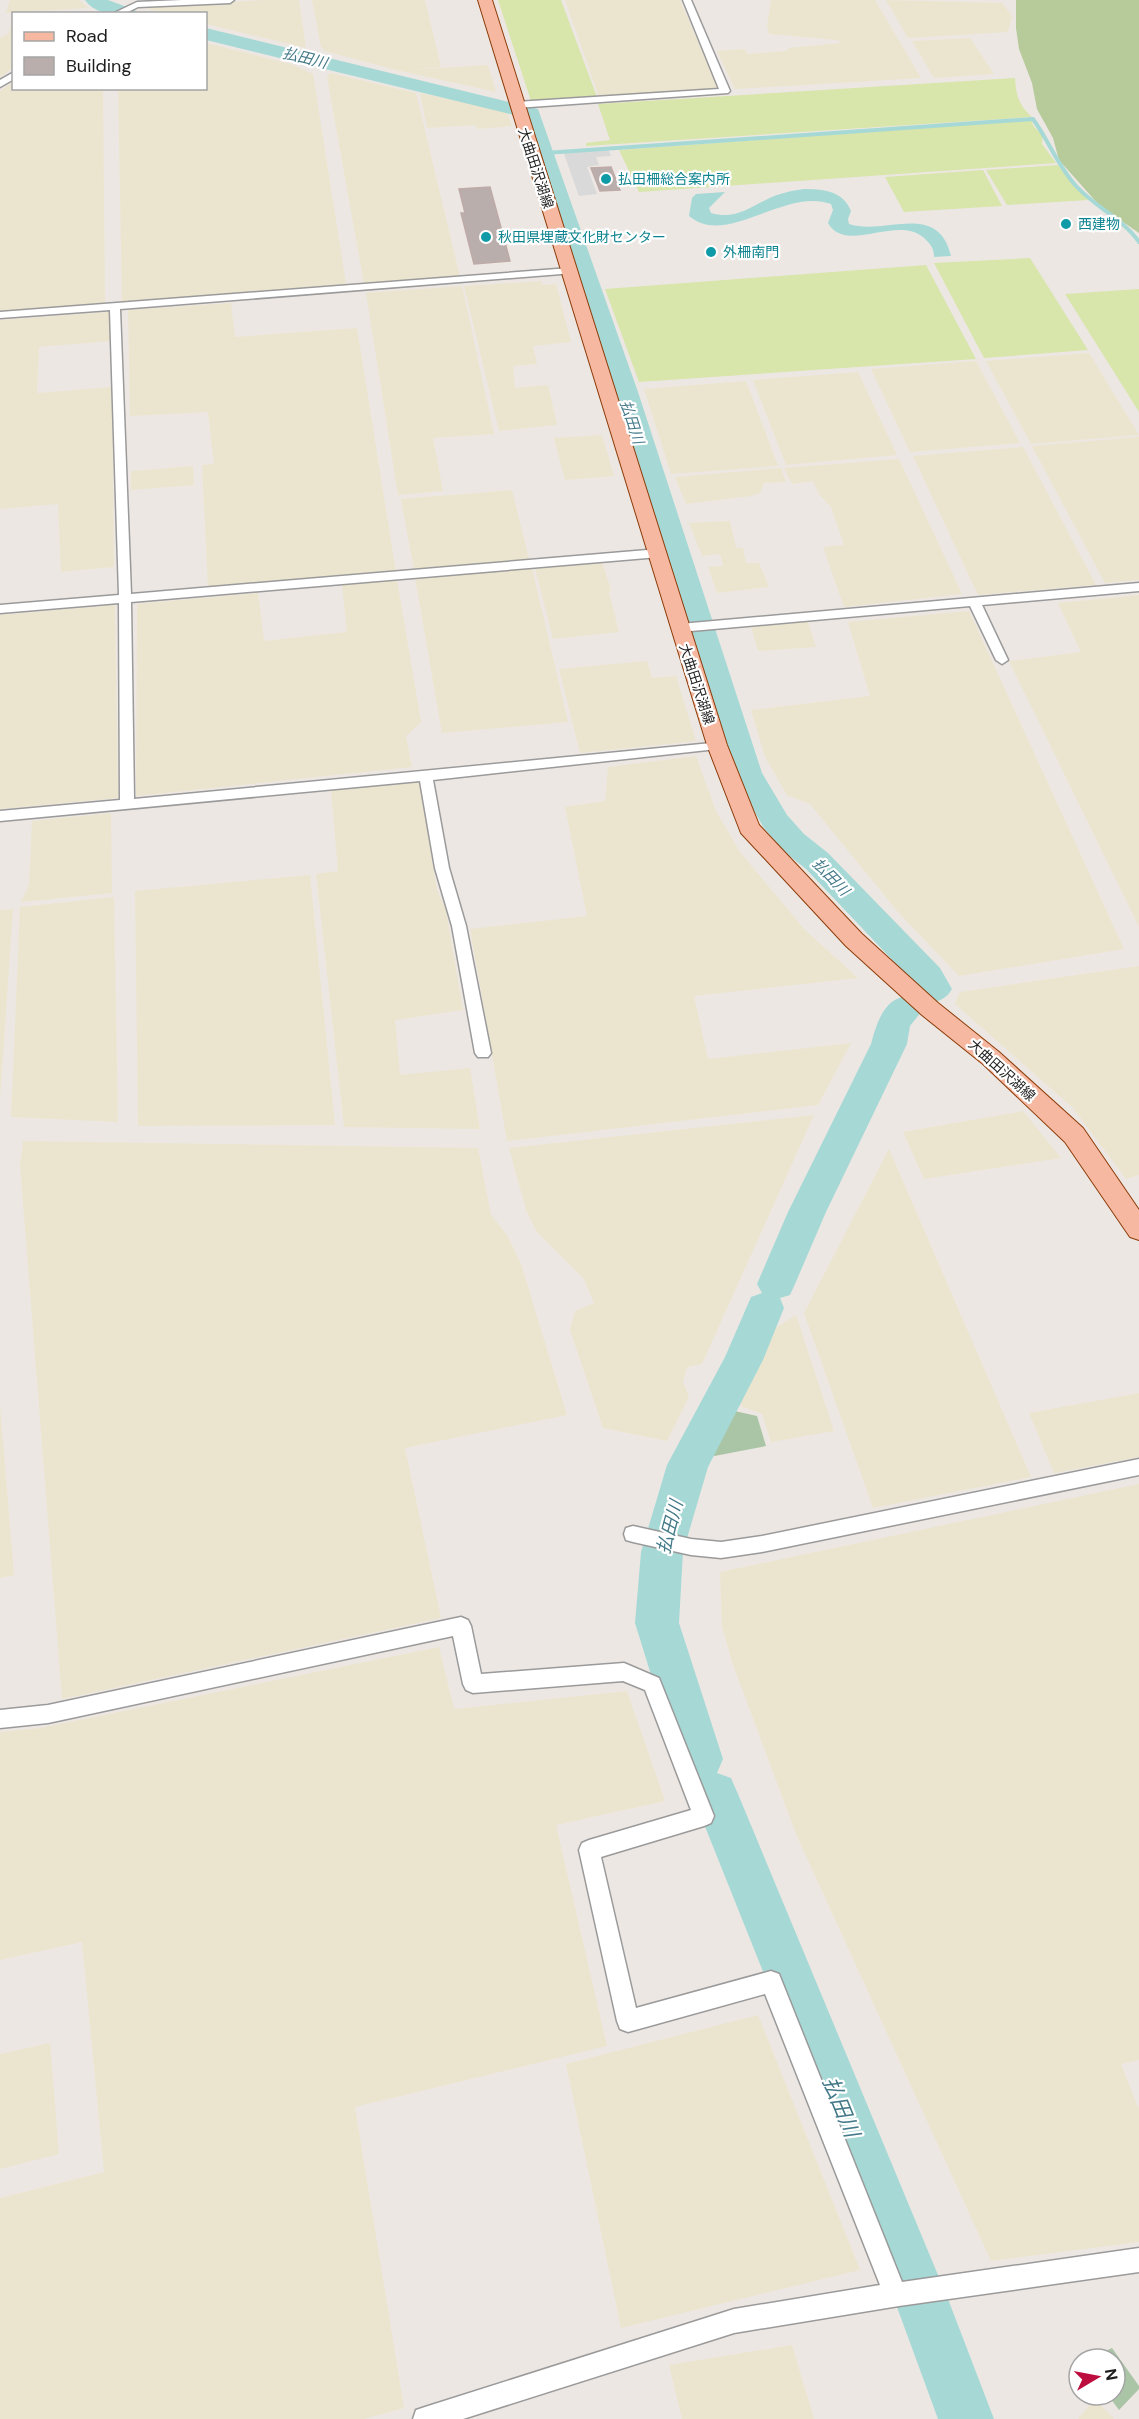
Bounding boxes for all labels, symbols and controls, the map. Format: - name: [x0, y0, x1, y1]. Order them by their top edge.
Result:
- legend: [12, 12, 207, 90]
- text: Road: [66, 24, 108, 48]
- water label: 払田川: [281, 43, 331, 74]
- text: Building: [66, 54, 131, 78]
- street label: 大曲田沢湖線: [514, 125, 558, 211]
- place label: 払田柵総合案内所: [618, 170, 730, 188]
- marker: 払田柵総合案内所: [599, 172, 613, 186]
- place label: 西建物: [1078, 215, 1120, 233]
- marker: 西建物: [1059, 217, 1073, 231]
- place label: 秋田県埋蔵文化財センター: [498, 228, 666, 246]
- marker: 秋田県埋蔵文化財センター: [479, 230, 493, 244]
- place label: 外柵南門: [723, 243, 779, 261]
- marker: 外柵南門: [704, 245, 718, 259]
- water label: 払田川: [616, 398, 649, 448]
- street label: 大曲田沢湖線: [675, 641, 719, 727]
- water label: 払田川: [808, 854, 855, 902]
- street label: 大曲田沢湖線: [965, 1035, 1039, 1105]
- water label: 払田川: [651, 1496, 689, 1556]
- water label: 払田川: [816, 2073, 867, 2143]
- north arrow: [1067, 2347, 1127, 2407]
- text: N: [1100, 2367, 1123, 2382]

